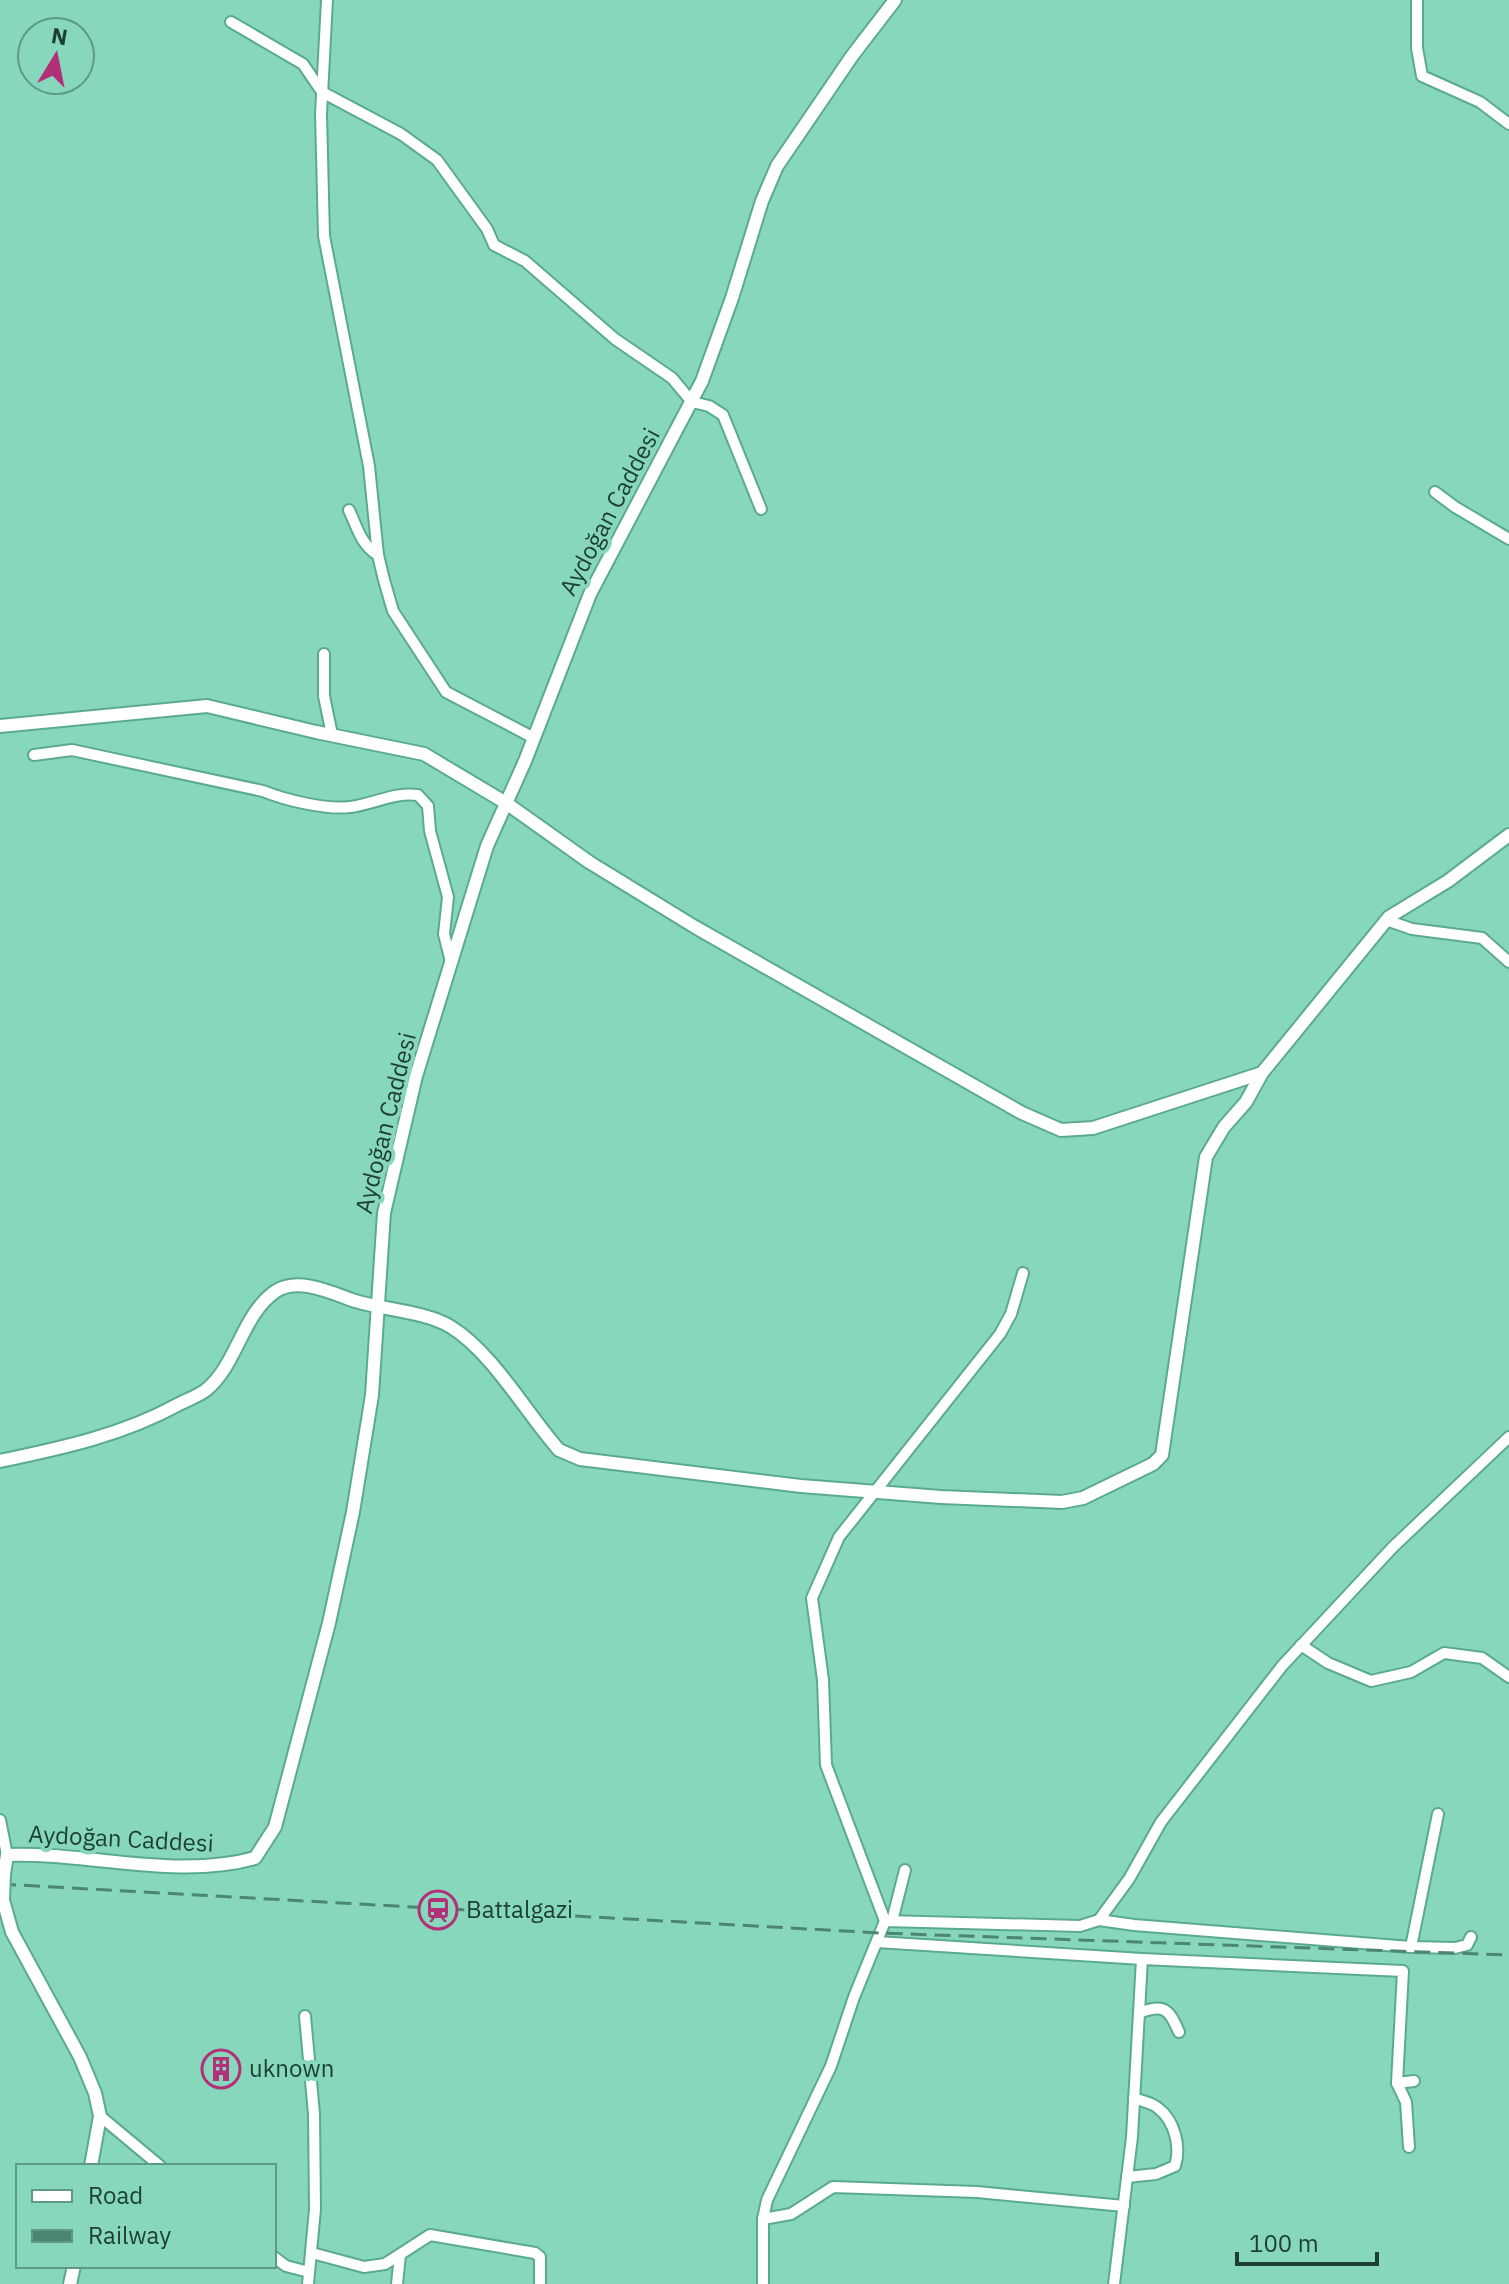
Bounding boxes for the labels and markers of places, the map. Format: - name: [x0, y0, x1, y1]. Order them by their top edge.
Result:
- station icon: Battalgazi: [417, 1889, 459, 1931]
- place label: Battalgazi: [466, 1893, 573, 1925]
- building icon: uknown: [200, 2048, 242, 2090]
- place label: uknown: [249, 2052, 334, 2084]

